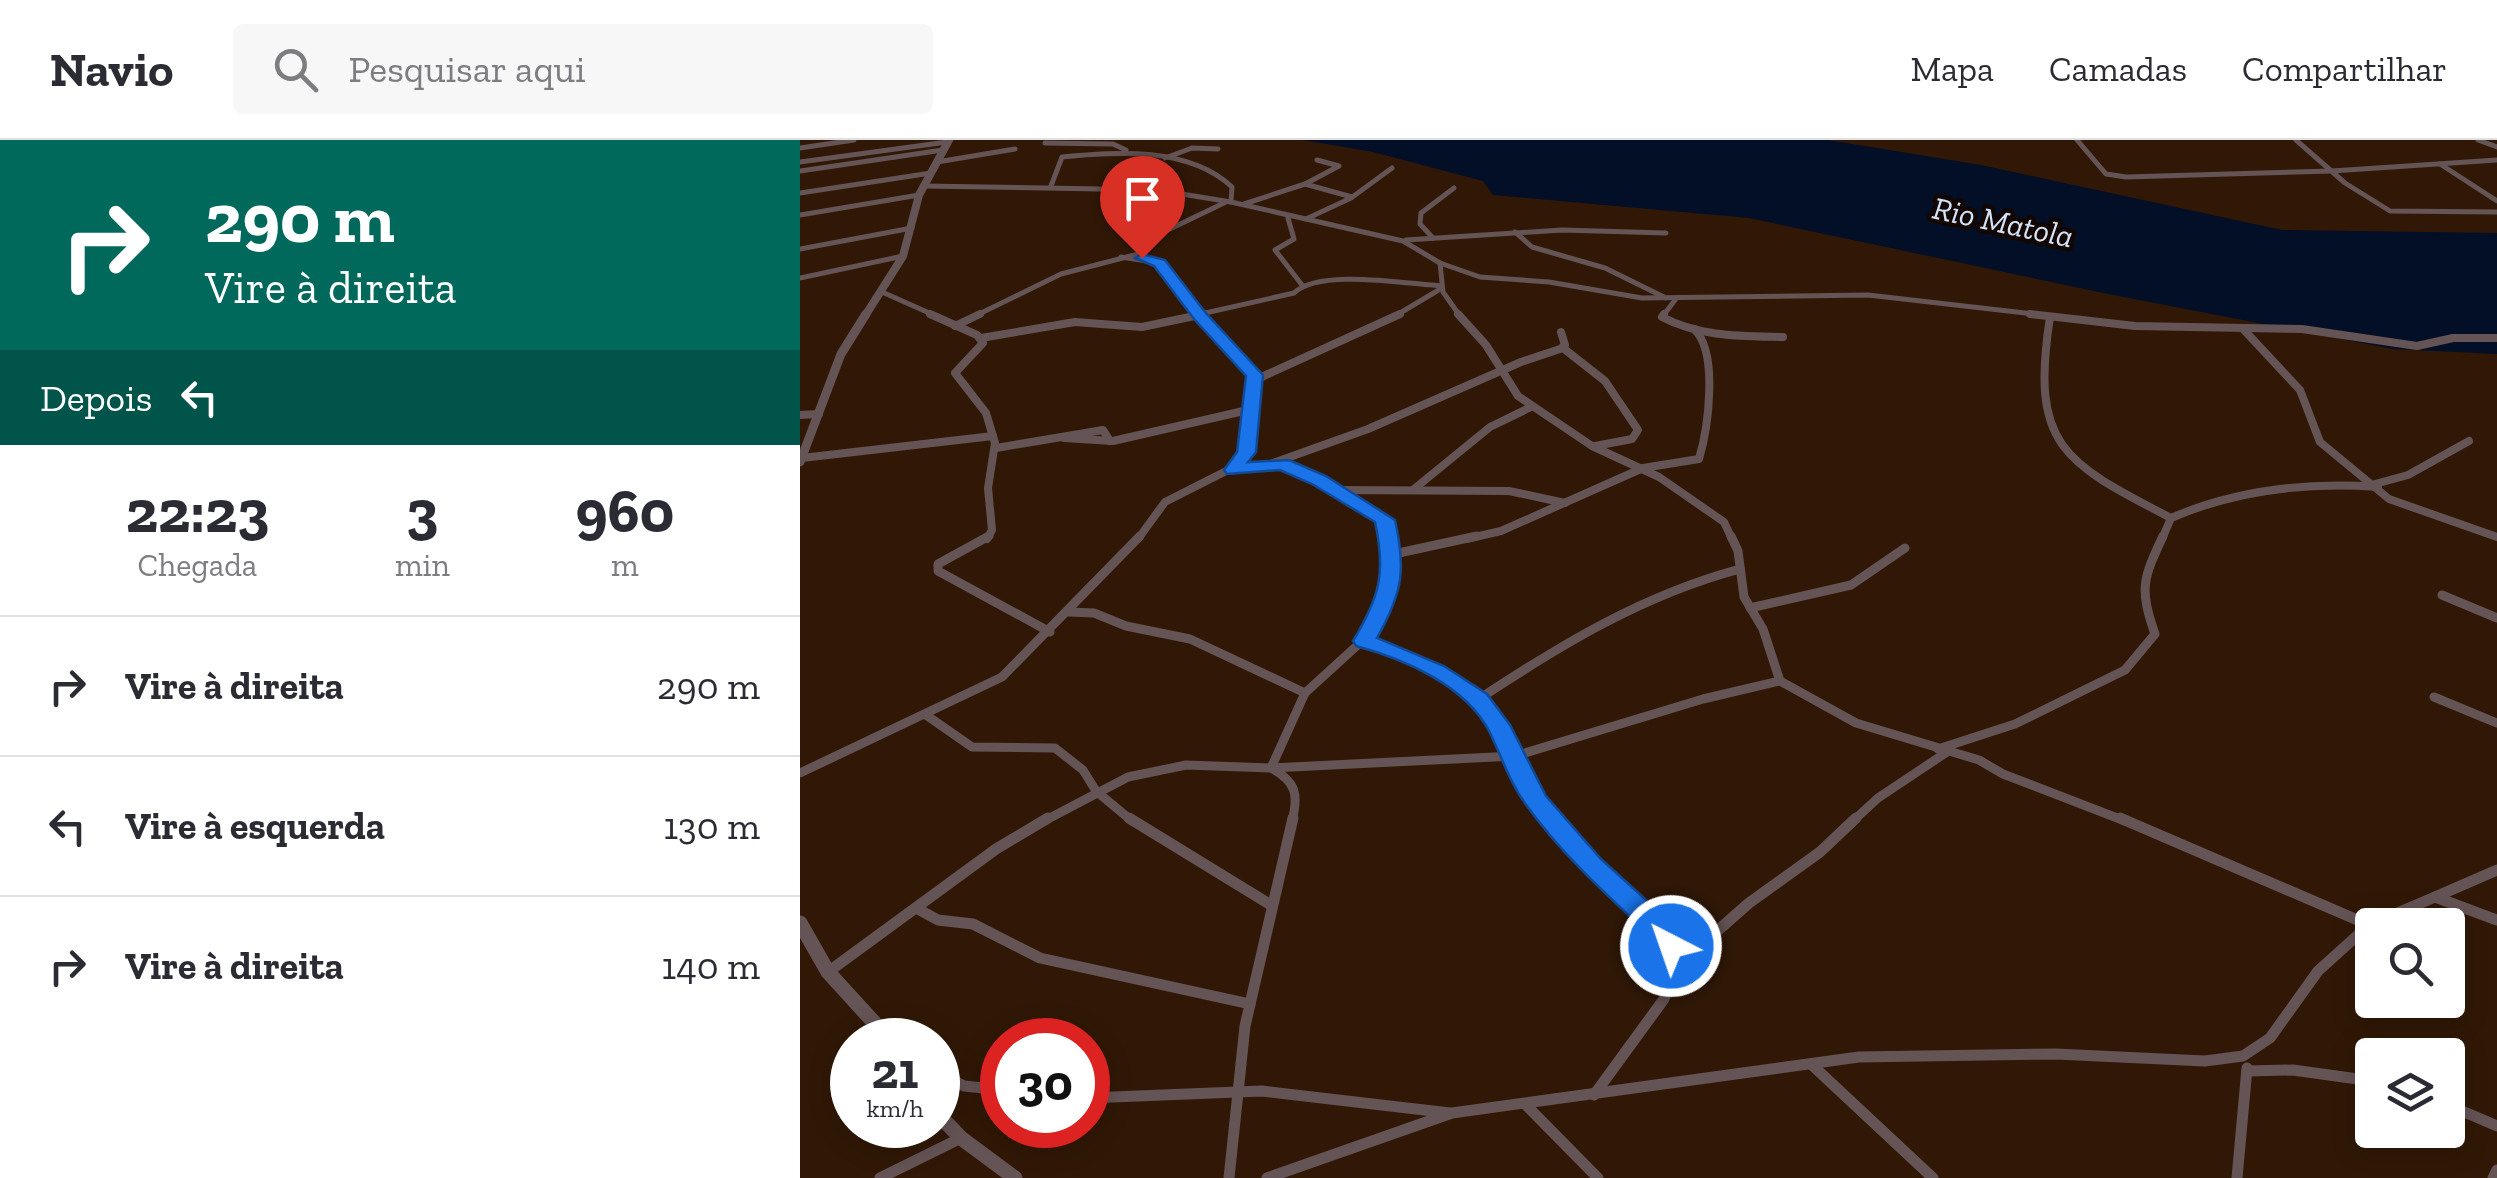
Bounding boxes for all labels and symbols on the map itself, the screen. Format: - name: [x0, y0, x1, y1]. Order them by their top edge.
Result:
- pin: [1100, 156, 1185, 259]
- water label: Rio Matola: [1929, 189, 2077, 255]
- position arrow: [1619, 894, 1723, 998]
- speed limit sign: 30: [980, 1018, 1110, 1148]

